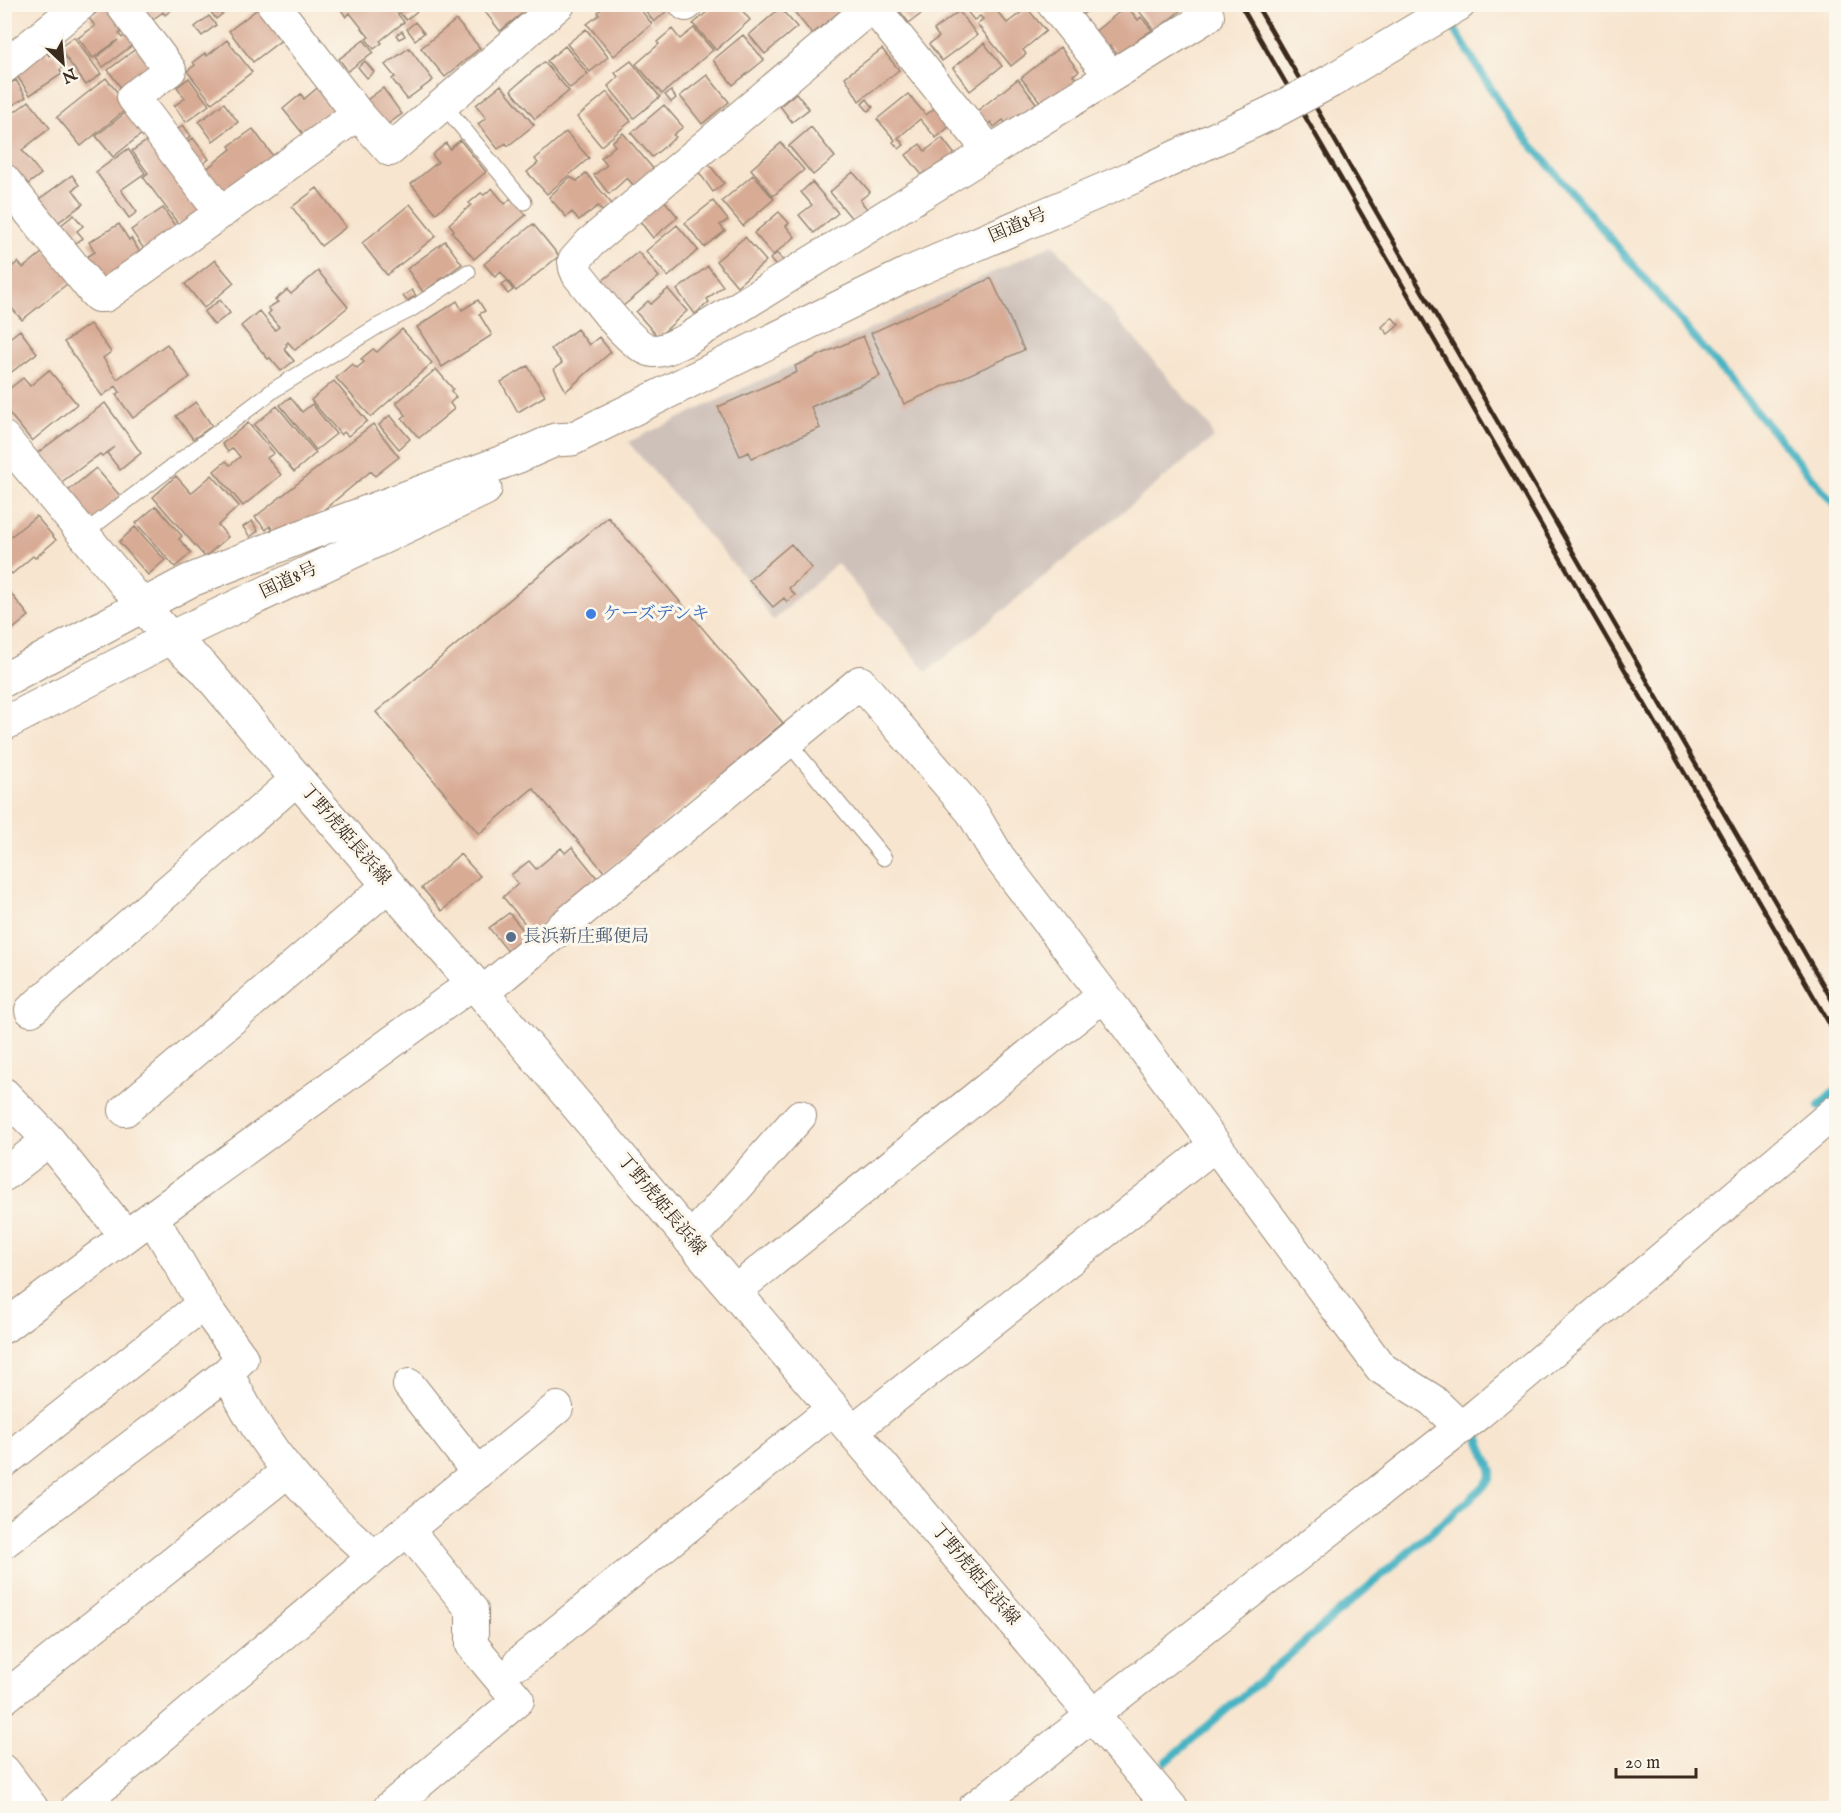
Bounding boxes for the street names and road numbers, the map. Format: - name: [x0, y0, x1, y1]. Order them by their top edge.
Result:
- street label: 国道8号: [985, 203, 1051, 249]
- street label: 国道8号: [256, 558, 322, 604]
- street label: 丁野虎姫長浜線: [295, 780, 395, 890]
- street label: 丁野虎姫長浜線: [612, 1149, 710, 1261]
- street label: 丁野虎姫長浜線: [926, 1519, 1024, 1631]

